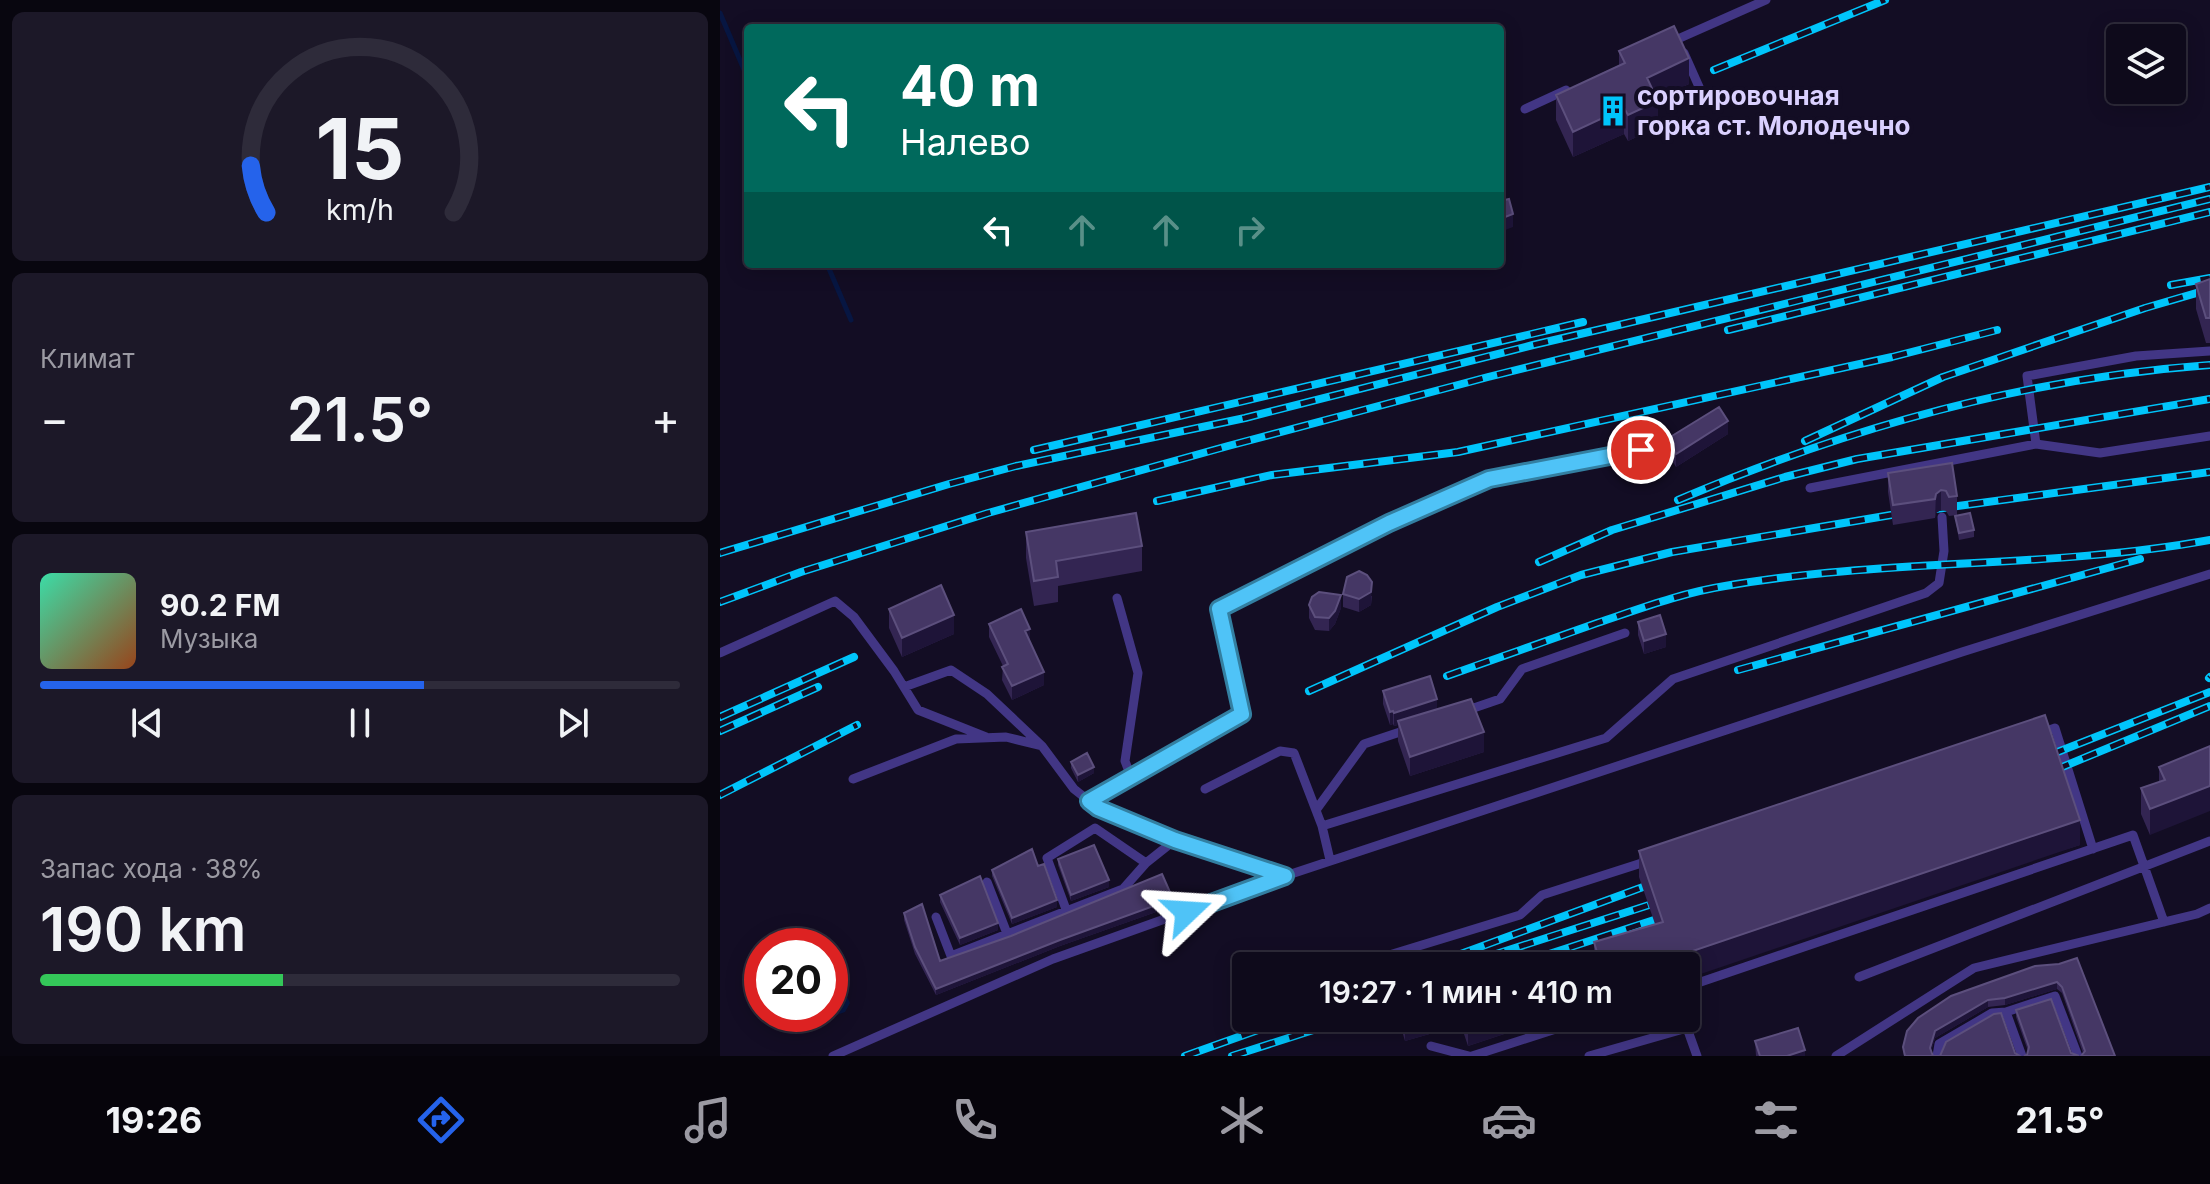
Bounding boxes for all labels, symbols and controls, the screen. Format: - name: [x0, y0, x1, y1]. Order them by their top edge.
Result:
- map controls: [2106, 24, 2186, 104]
- button: layers: [2106, 24, 2186, 104]
- text: 40 m: [900, 52, 1040, 120]
- icon: left: [768, 56, 872, 160]
- place label: сортировочная горка ст. Молодечно: [1637, 80, 1911, 141]
- building icon: сортировочная горка ст. Молодечно: [1596, 94, 1630, 128]
- text: 15: [315, 97, 405, 198]
- text: Налево: [900, 120, 1031, 164]
- text: km/h: [326, 192, 394, 227]
- icon: left: [976, 208, 1020, 252]
- icon: ahead: [1060, 208, 1104, 252]
- icon: ahead: [1144, 208, 1188, 252]
- icon: right: [1228, 208, 1272, 252]
- text: Климат: [40, 343, 135, 374]
- text: 21.5°: [287, 383, 433, 455]
- text: −: [40, 392, 69, 446]
- text: +: [651, 392, 680, 446]
- pin: [1607, 416, 1675, 484]
- icon: arrive: [1619, 428, 1663, 472]
- text: 90.2 FM: [160, 587, 280, 623]
- text: Музыка: [160, 623, 258, 654]
- icon: previous: [125, 701, 169, 745]
- icon: pause: [338, 701, 382, 745]
- icon: next: [551, 701, 595, 745]
- text: Запас хода · 38%: [40, 853, 263, 884]
- position arrow: [1145, 870, 1229, 954]
- text: 190 km: [40, 893, 247, 965]
- speed limit sign: 20: [744, 928, 848, 1032]
- text: 19:27 · 1 мин · 410 m: [1319, 974, 1613, 1010]
- icon: directions: [413, 1092, 469, 1148]
- icon: music: [680, 1092, 736, 1148]
- icon: phone: [947, 1092, 1003, 1148]
- icon: climate: [1214, 1092, 1270, 1148]
- icon: car: [1481, 1092, 1537, 1148]
- icon: filters: [1748, 1092, 1804, 1148]
- text: 19:26: [105, 1098, 202, 1142]
- text: 21.5°: [2015, 1098, 2104, 1142]

